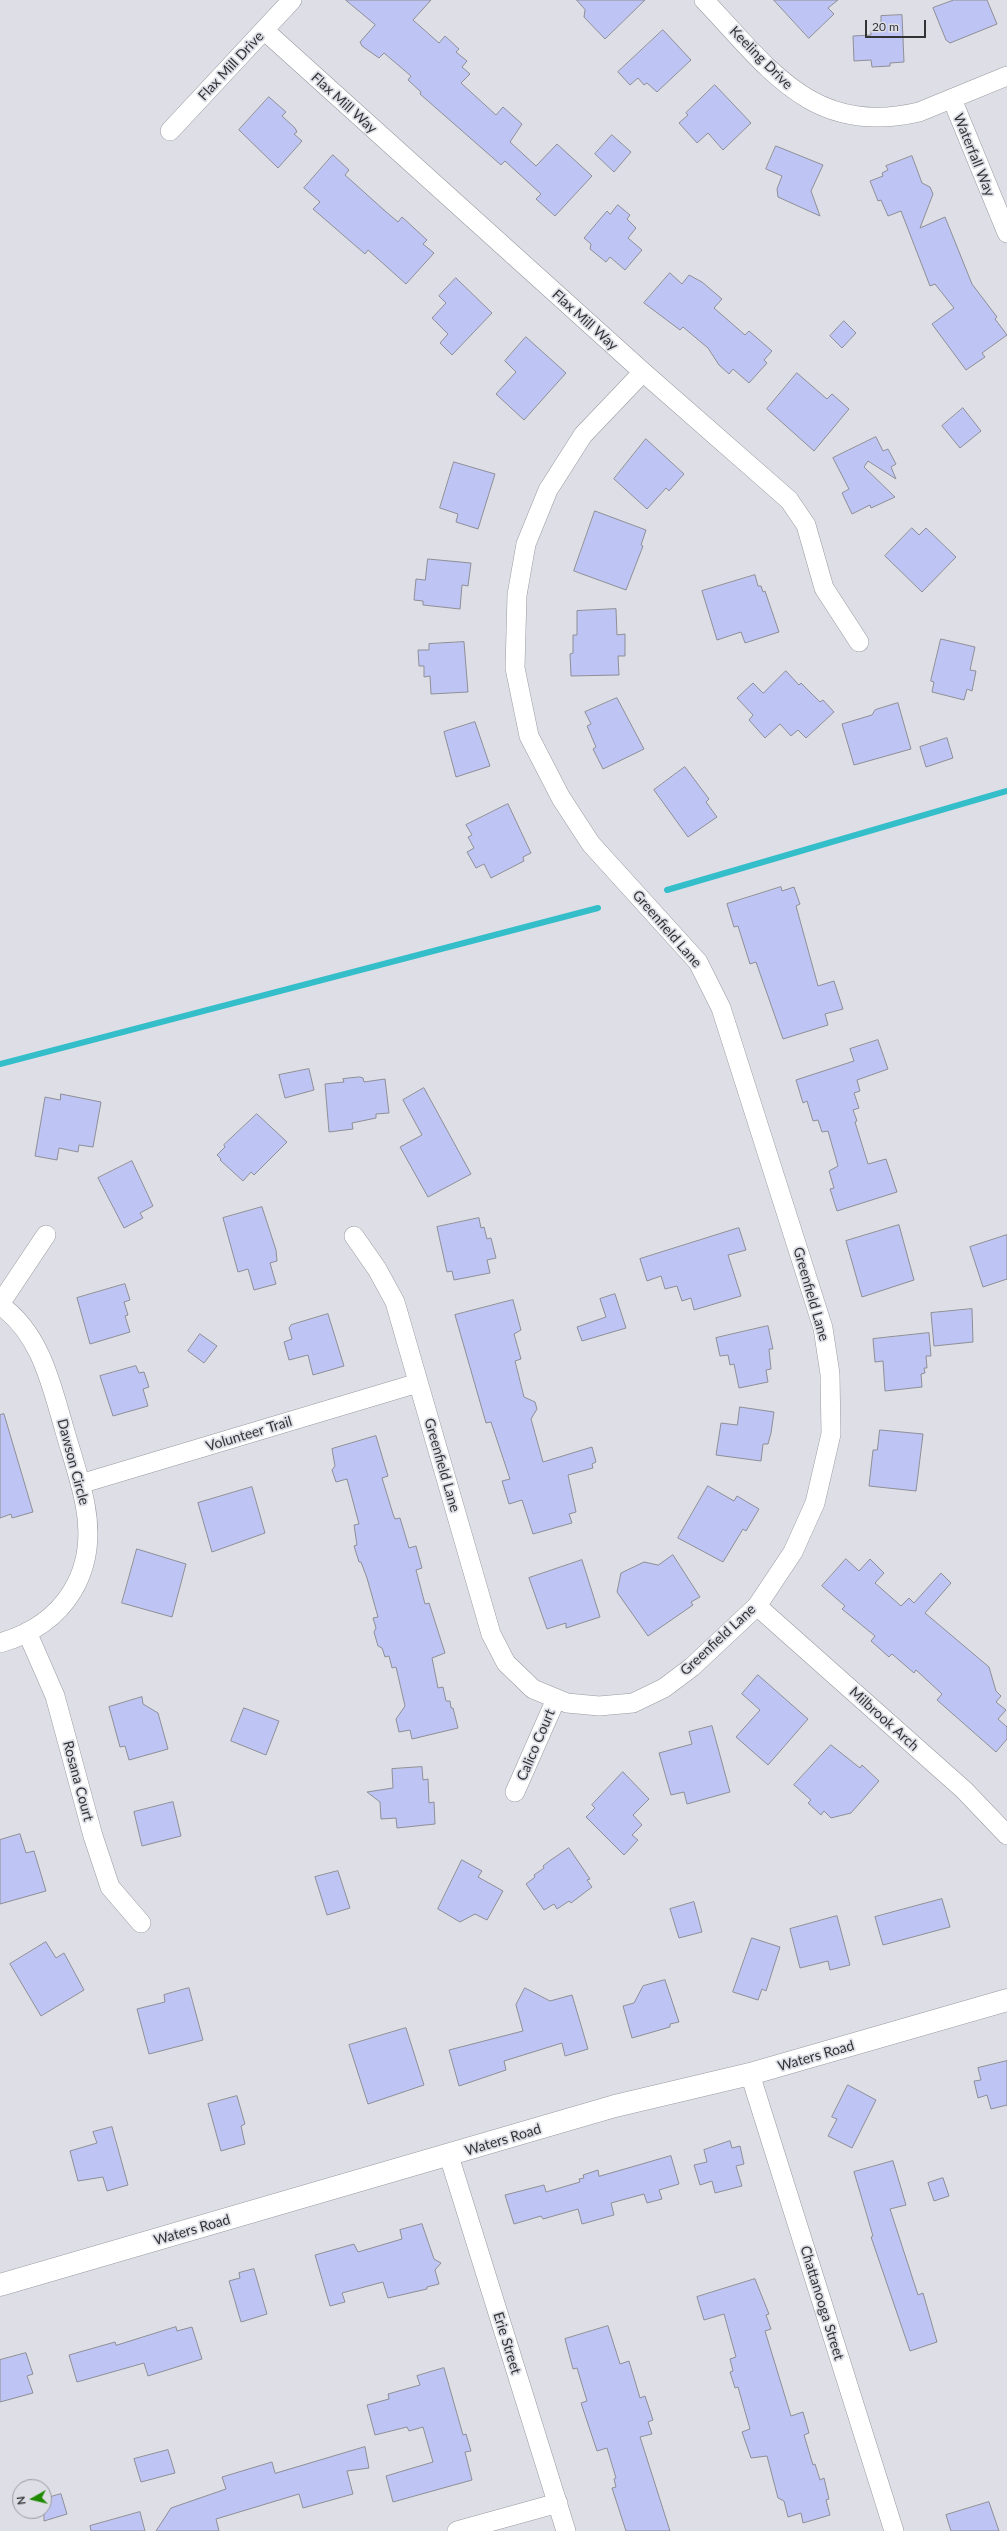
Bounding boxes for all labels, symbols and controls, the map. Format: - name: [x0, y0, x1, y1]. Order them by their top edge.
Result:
- scale bar: [867, 12, 928, 38]
- text: 20 m: [872, 19, 899, 34]
- street label: Keeling Drive: [726, 23, 796, 93]
- street label: Flax Mill Drive: [195, 28, 267, 104]
- street label: Flax Mill Way: [308, 69, 380, 137]
- street label: Waterfall Way: [950, 111, 998, 199]
- street label: Flax Mill Way: [549, 286, 621, 354]
- street label: Greenfield Lane: [629, 887, 705, 971]
- street label: Greenfield Lane: [790, 1245, 832, 1343]
- street label: Volunteer Trail: [204, 1413, 294, 1455]
- street label: Greenfield Lane: [421, 1416, 463, 1514]
- street label: Dawson Circle: [53, 1417, 93, 1507]
- street label: Greenfield Lane: [677, 1601, 759, 1679]
- street label: Milbrook Arch: [846, 1683, 922, 1755]
- street label: Calico Court: [513, 1707, 559, 1783]
- street label: Rosana Court: [59, 1739, 97, 1823]
- street label: Waters Road: [776, 2037, 856, 2075]
- street label: Waters Road: [463, 2120, 543, 2160]
- street label: Waters Road: [152, 2211, 232, 2249]
- street label: Chattanooga Street: [797, 2244, 847, 2362]
- street label: Erie Street: [490, 2310, 524, 2376]
- north arrow: [12, 2479, 52, 2519]
- text: N: [14, 2496, 28, 2506]

